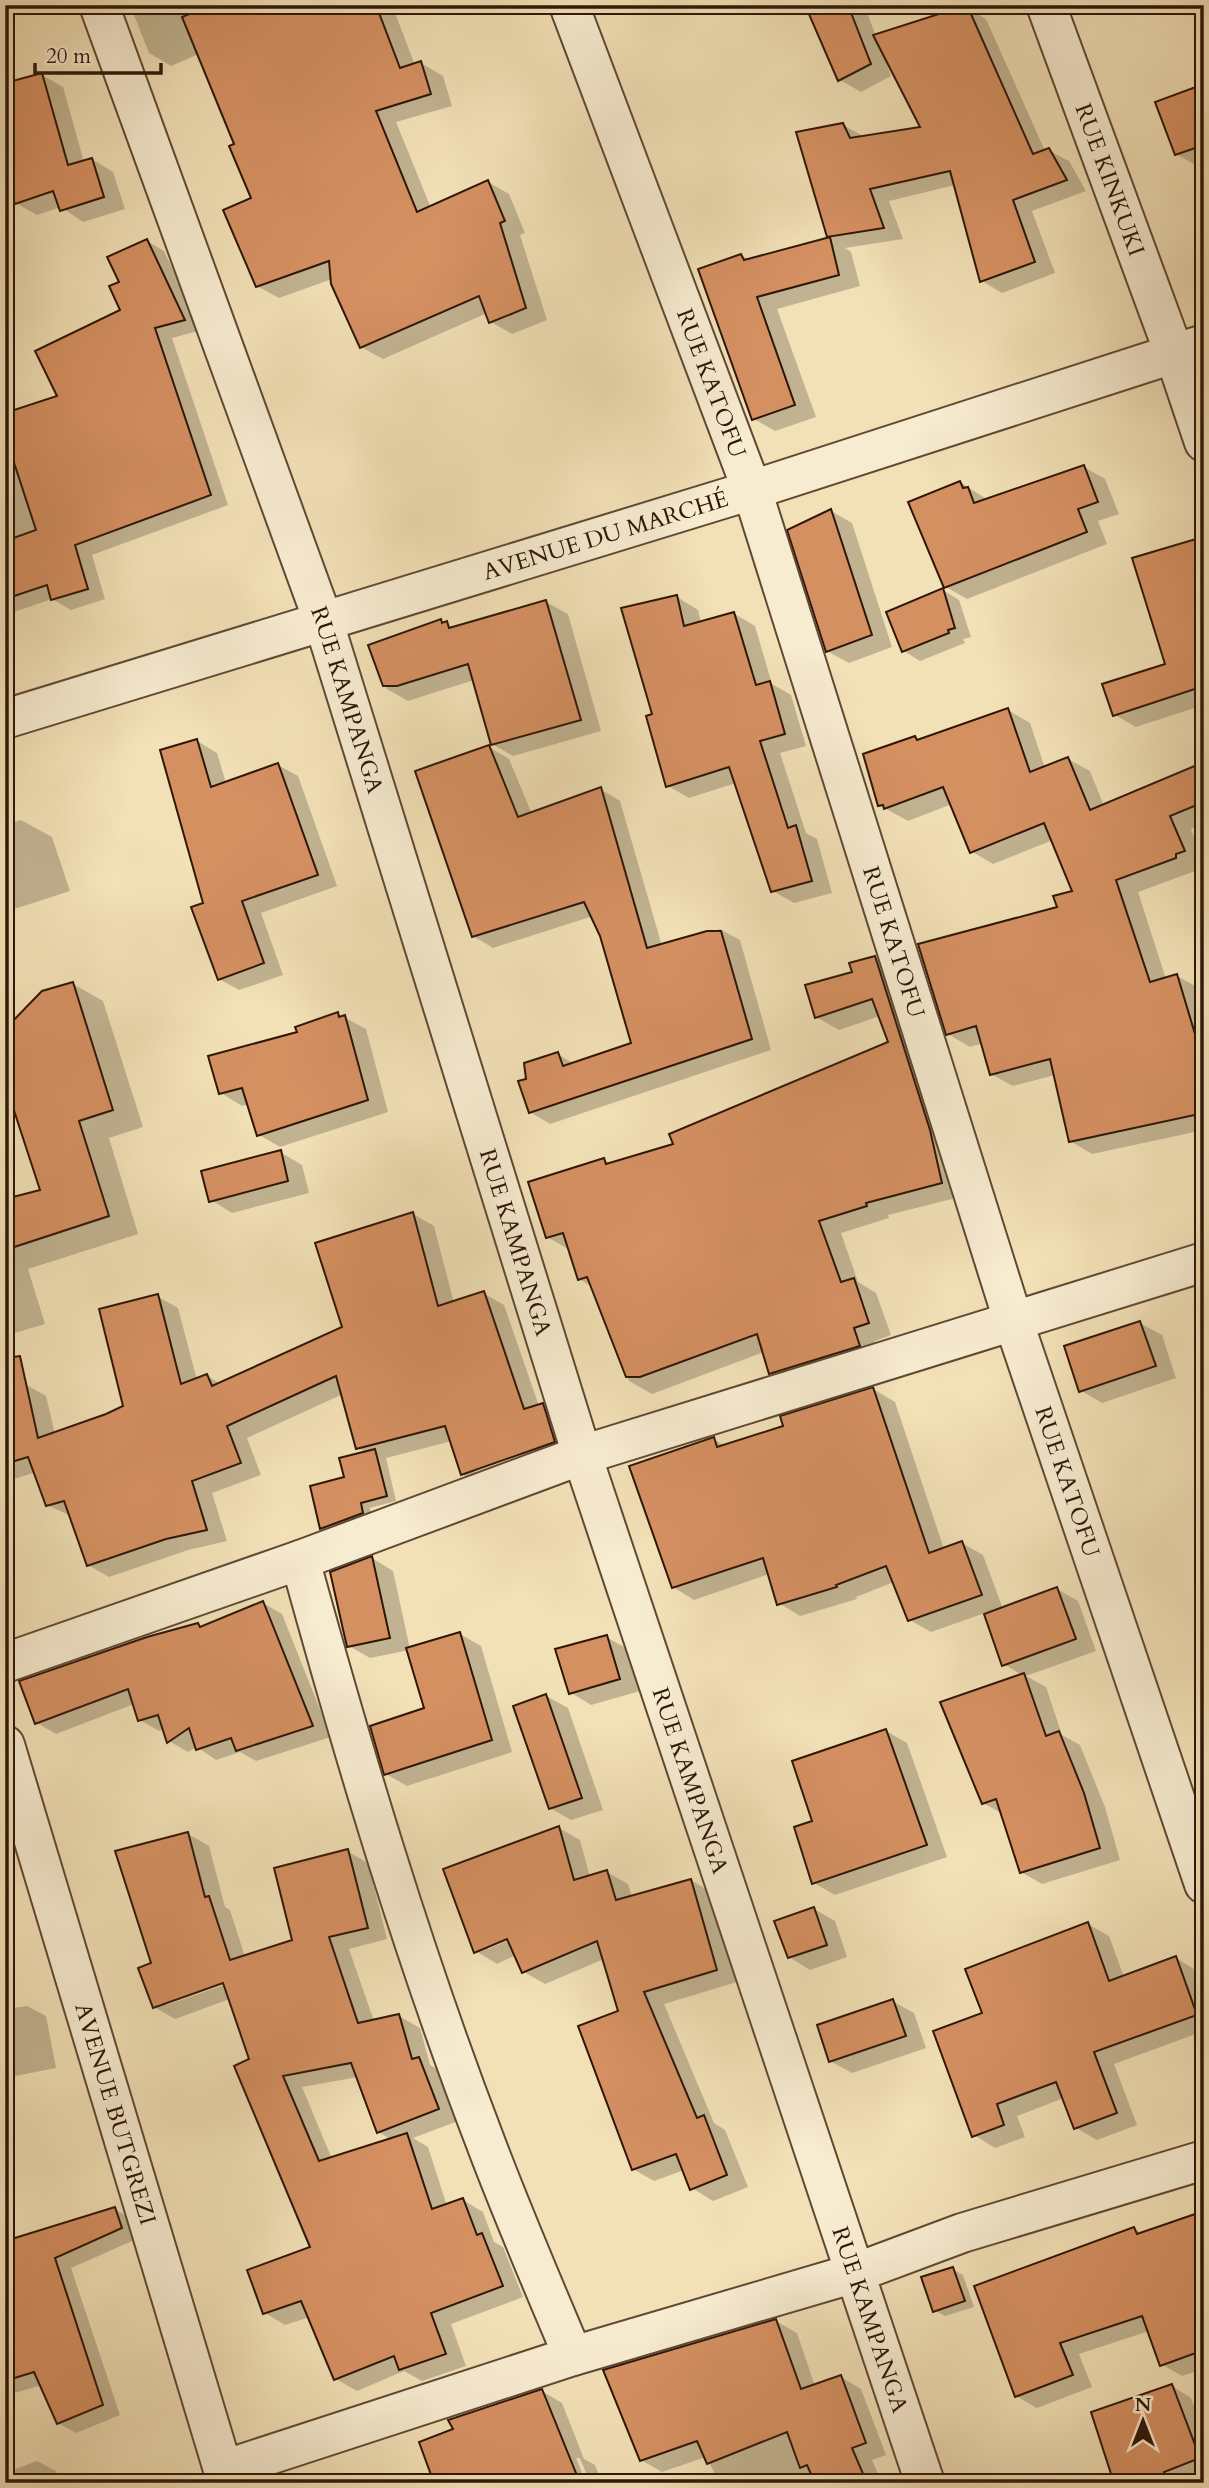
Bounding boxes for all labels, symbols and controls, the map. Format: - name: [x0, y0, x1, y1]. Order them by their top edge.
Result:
- scale bar: [35, 32, 161, 76]
- text: 20 m: [46, 42, 91, 71]
- street label: RUE KINKUKI: [1067, 99, 1152, 260]
- street label: RUE KATOFU: [669, 304, 753, 462]
- street label: AVENUE DU MARCHÉ: [479, 483, 732, 588]
- street label: RUE KAMPANGA: [303, 602, 391, 798]
- street label: RUE KATOFU: [855, 862, 932, 1022]
- street label: RUE KAMPANGA: [472, 1145, 559, 1340]
- street label: RUE KATOFU: [1027, 1402, 1107, 1561]
- street label: RUE KAMPANGA: [645, 1684, 736, 1878]
- street label: AVENUE BUTGREZI: [67, 1999, 163, 2229]
- street label: RUE KAMPANGA: [824, 2222, 916, 2417]
- north arrow: [1108, 2386, 1178, 2456]
- text: N: [1135, 2392, 1152, 2418]

